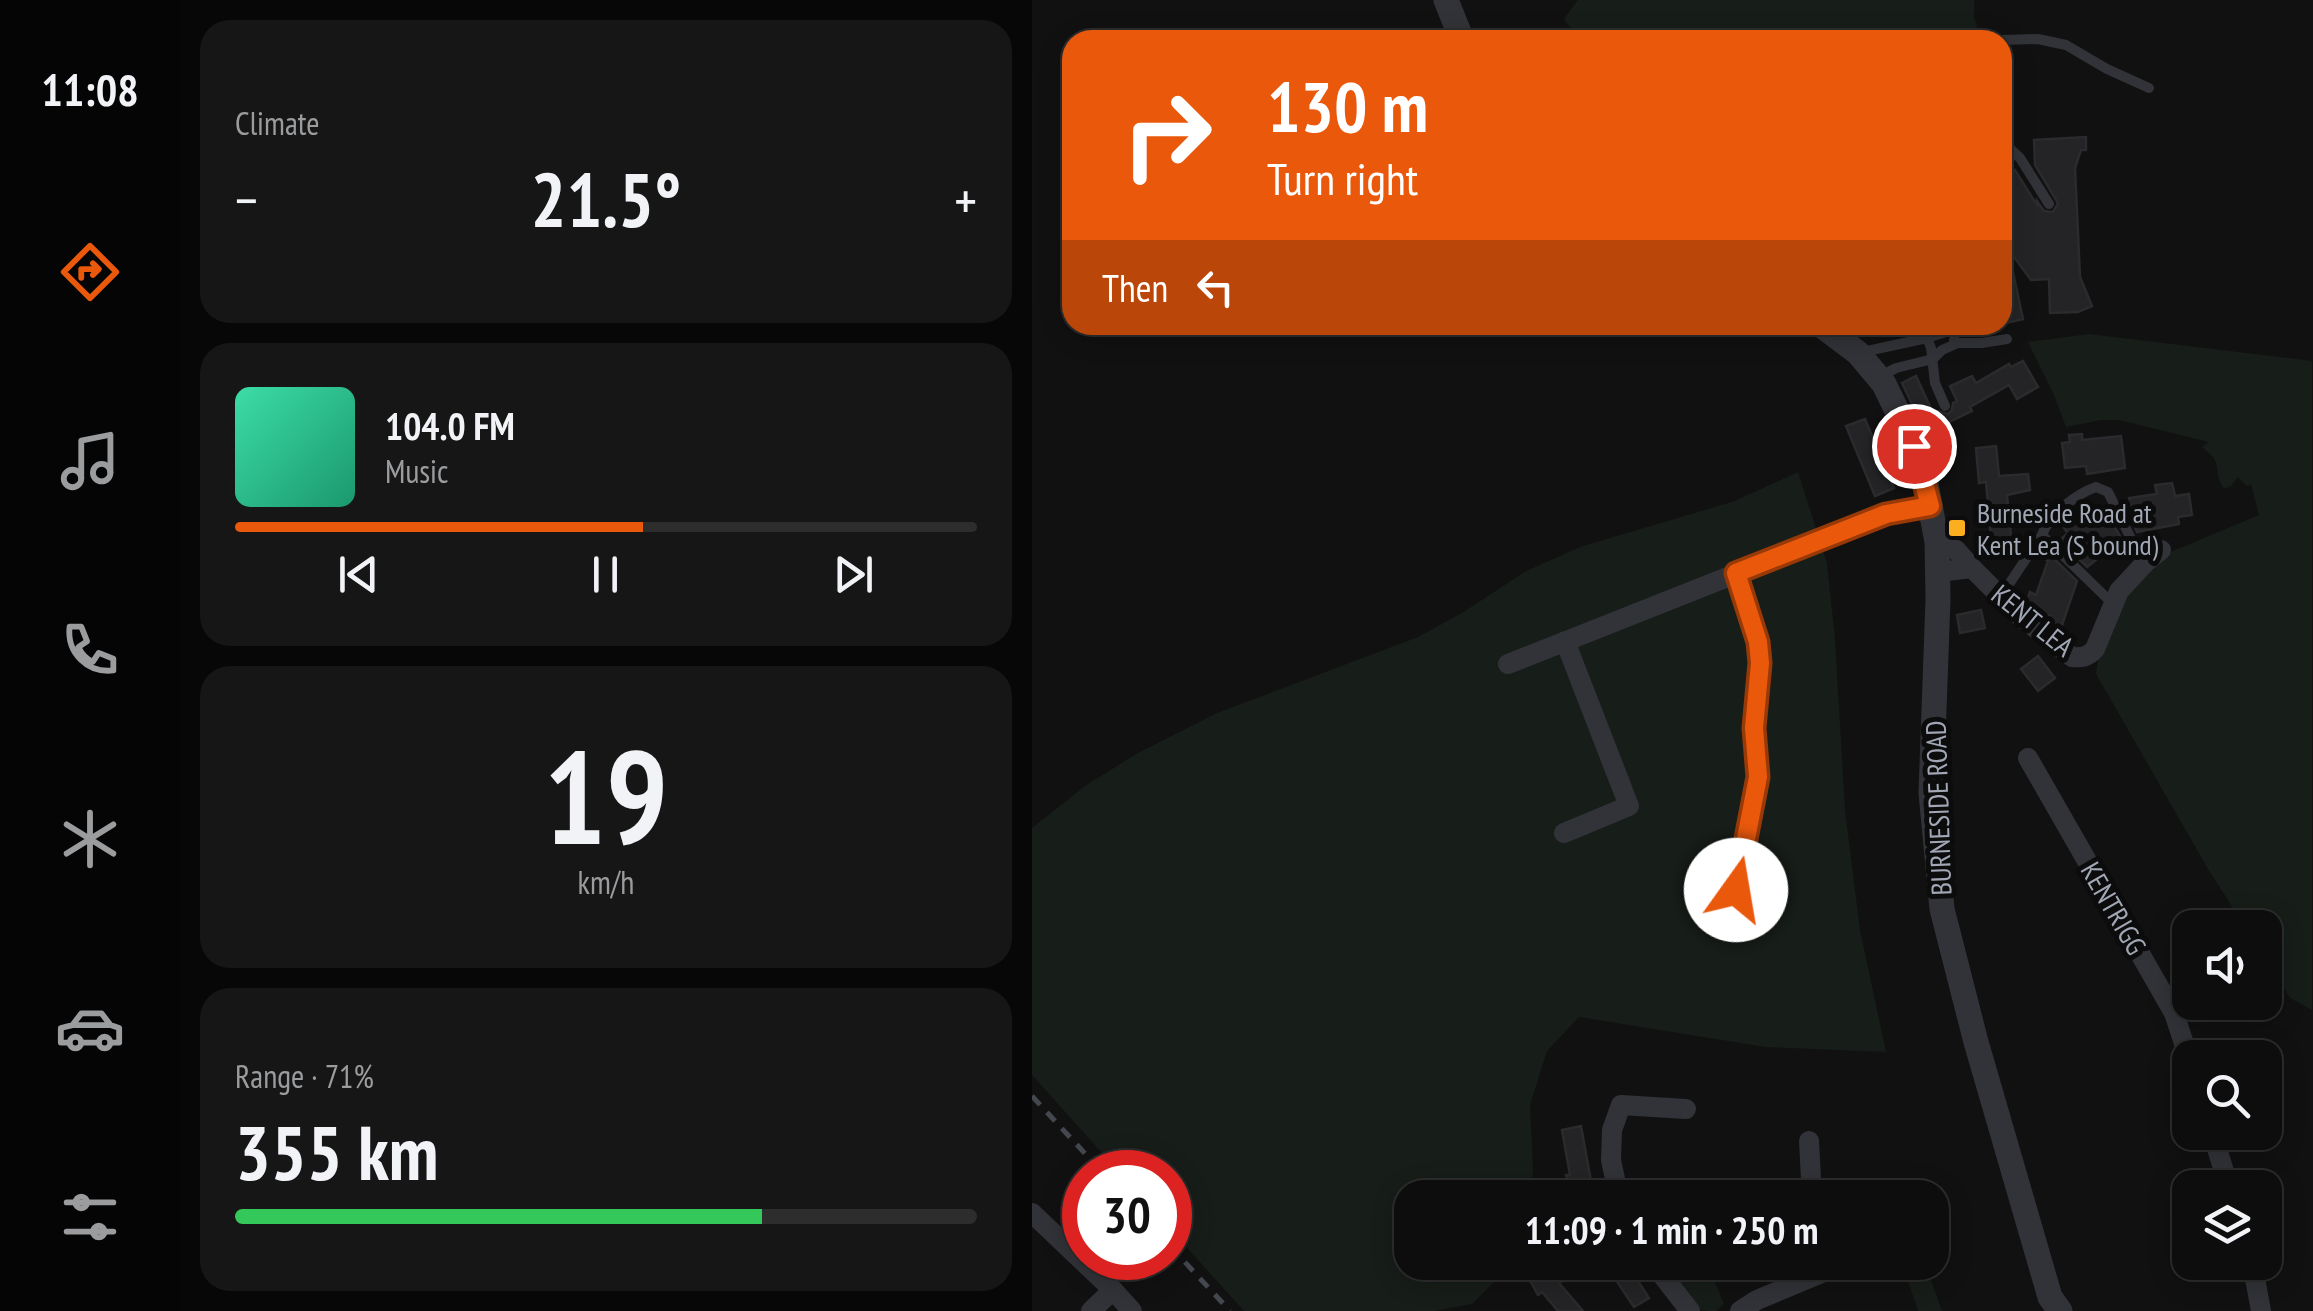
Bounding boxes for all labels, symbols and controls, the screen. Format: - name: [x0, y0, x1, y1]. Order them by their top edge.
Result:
- text: 11:08: [41, 60, 139, 118]
- text: 130 m: [1267, 61, 1428, 151]
- icon: right: [1102, 70, 1232, 200]
- text: Climate: [235, 102, 319, 144]
- text: Turn right: [1267, 149, 1418, 207]
- text: 21.5°: [531, 151, 681, 248]
- text: −: [235, 164, 258, 235]
- text: +: [954, 164, 977, 235]
- icon: directions: [55, 237, 125, 307]
- icon: left: [1188, 260, 1243, 315]
- text: Then: [1102, 263, 1168, 312]
- text: 104.0 FM: [385, 401, 515, 450]
- pin: [1872, 404, 1957, 489]
- icon: arrive: [1887, 419, 1942, 474]
- icon: music: [55, 426, 125, 496]
- text: Music: [385, 450, 448, 492]
- place label: Burneside Road at Kent Lea (S bound): [1977, 494, 2159, 563]
- marker: Burneside Road at Kent Lea (S bound): [1946, 517, 1968, 539]
- icon: previous: [331, 547, 386, 602]
- icon: pause: [578, 547, 633, 602]
- icon: next: [826, 547, 881, 602]
- street label: KENT LEA: [1984, 576, 2082, 665]
- icon: phone: [55, 615, 125, 685]
- text: 19: [544, 712, 668, 880]
- street label: BURNESIDE ROAD: [1916, 720, 1960, 896]
- icon: climate: [55, 804, 125, 874]
- position arrow: [1684, 838, 1788, 942]
- street label: KENTRIGG: [2073, 855, 2155, 961]
- text: km/h: [578, 861, 634, 903]
- map controls: [2172, 910, 2282, 1280]
- button: sound: [2172, 910, 2282, 1020]
- icon: car: [55, 993, 125, 1063]
- button: search: [2172, 1040, 2282, 1150]
- text: Range · 71%: [235, 1055, 374, 1097]
- text: 355 km: [235, 1104, 439, 1201]
- speed limit sign: 30: [1062, 1150, 1192, 1280]
- button: layers: [2172, 1170, 2282, 1280]
- icon: filters: [55, 1182, 125, 1252]
- text: 11:09 · 1 min · 250 m: [1525, 1205, 1818, 1254]

